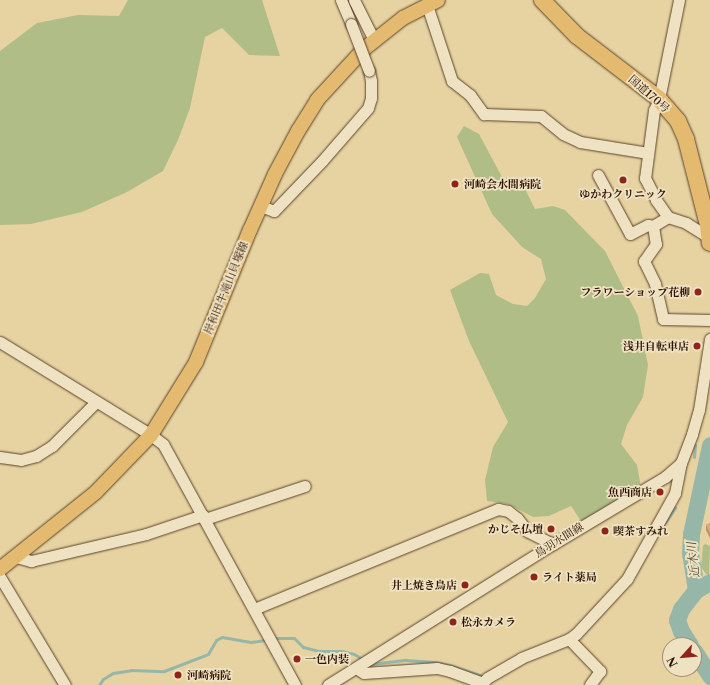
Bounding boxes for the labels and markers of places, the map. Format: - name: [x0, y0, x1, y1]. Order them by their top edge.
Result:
- marker: ゆかわクリニック: [617, 174, 629, 186]
- place label: 河崎会水間病院: [464, 177, 541, 191]
- marker: 河崎会水間病院: [449, 178, 461, 190]
- place label: ゆかわクリニック: [579, 187, 667, 201]
- place label: フラワーショップ花柳: [580, 285, 690, 299]
- marker: フラワーショップ花柳: [693, 287, 703, 297]
- place label: 浅井自転車店: [623, 339, 689, 353]
- marker: 浅井自転車店: [692, 341, 702, 351]
- place label: 魚西商店: [608, 485, 652, 499]
- marker: 魚西商店: [655, 487, 665, 497]
- place label: かじそ仏壇: [488, 522, 543, 536]
- marker: かじそ仏壇: [546, 524, 556, 534]
- place label: 喫茶すみれ: [613, 524, 668, 538]
- marker: 喫茶すみれ: [600, 526, 610, 536]
- place label: ライト薬局: [542, 570, 597, 584]
- marker: ライト薬局: [529, 572, 539, 582]
- place label: 井上焼き鳥店: [391, 578, 457, 592]
- marker: 井上焼き鳥店: [460, 580, 470, 590]
- place label: 松永カメラ: [461, 615, 516, 629]
- marker: 松永カメラ: [448, 617, 458, 627]
- place label: 一色内装: [305, 652, 349, 666]
- marker: 一色内装: [292, 654, 302, 664]
- place label: 河崎病院: [187, 668, 231, 682]
- marker: 河崎病院: [172, 669, 184, 681]

